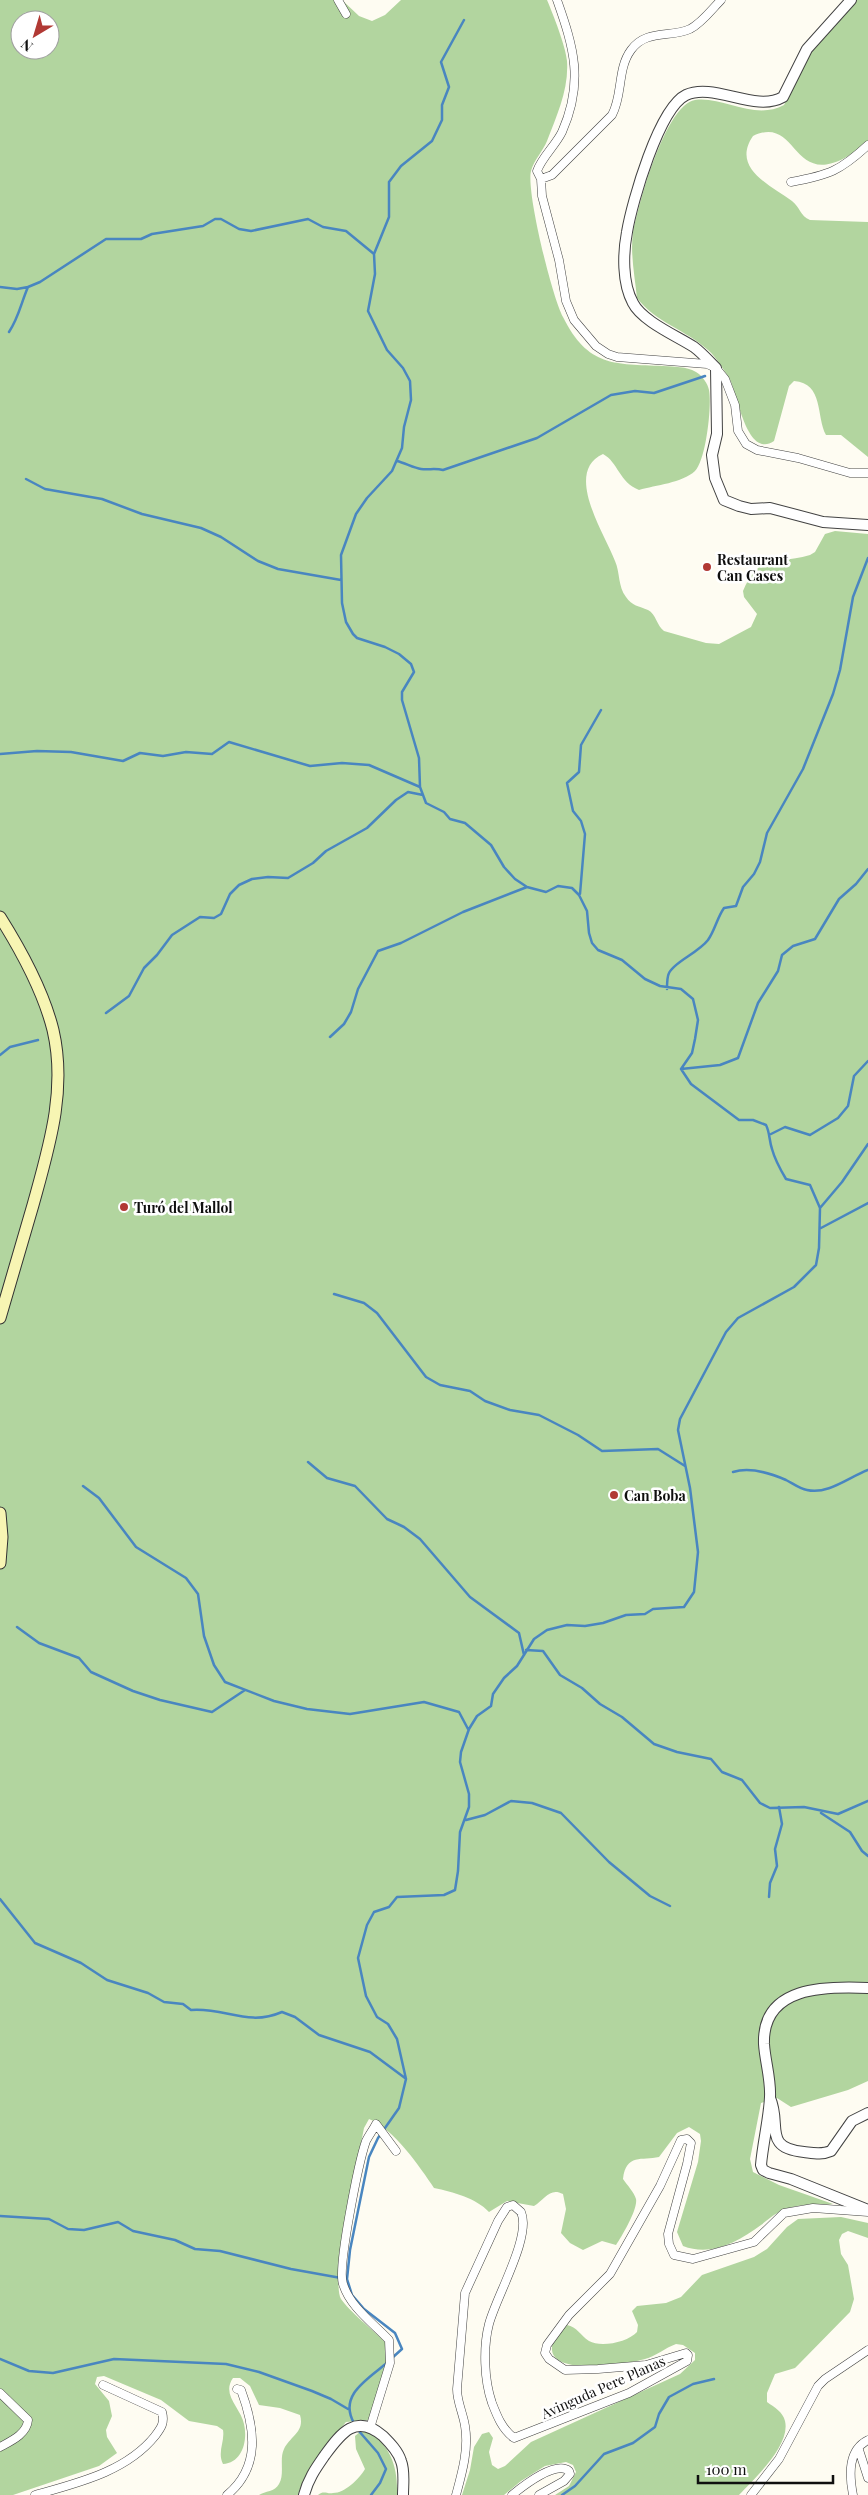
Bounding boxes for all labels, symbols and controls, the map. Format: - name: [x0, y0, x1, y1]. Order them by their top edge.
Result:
- north arrow: [10, 10, 60, 60]
- text: N: [17, 35, 37, 56]
- place label: Restaurant Can Cases: [717, 550, 788, 585]
- marker: Restaurant Can Cases: [701, 561, 713, 573]
- place label: Turó del Mallol: [134, 1198, 233, 1217]
- marker: Turó del Mallol: [118, 1201, 130, 1213]
- place label: Can Boba: [624, 1486, 687, 1505]
- marker: Can Boba: [608, 1489, 620, 1501]
- street label: Avinguda Pere Planas: [537, 2351, 668, 2423]
- scale bar: [698, 2452, 833, 2484]
- text: 100 m: [706, 2459, 747, 2479]

